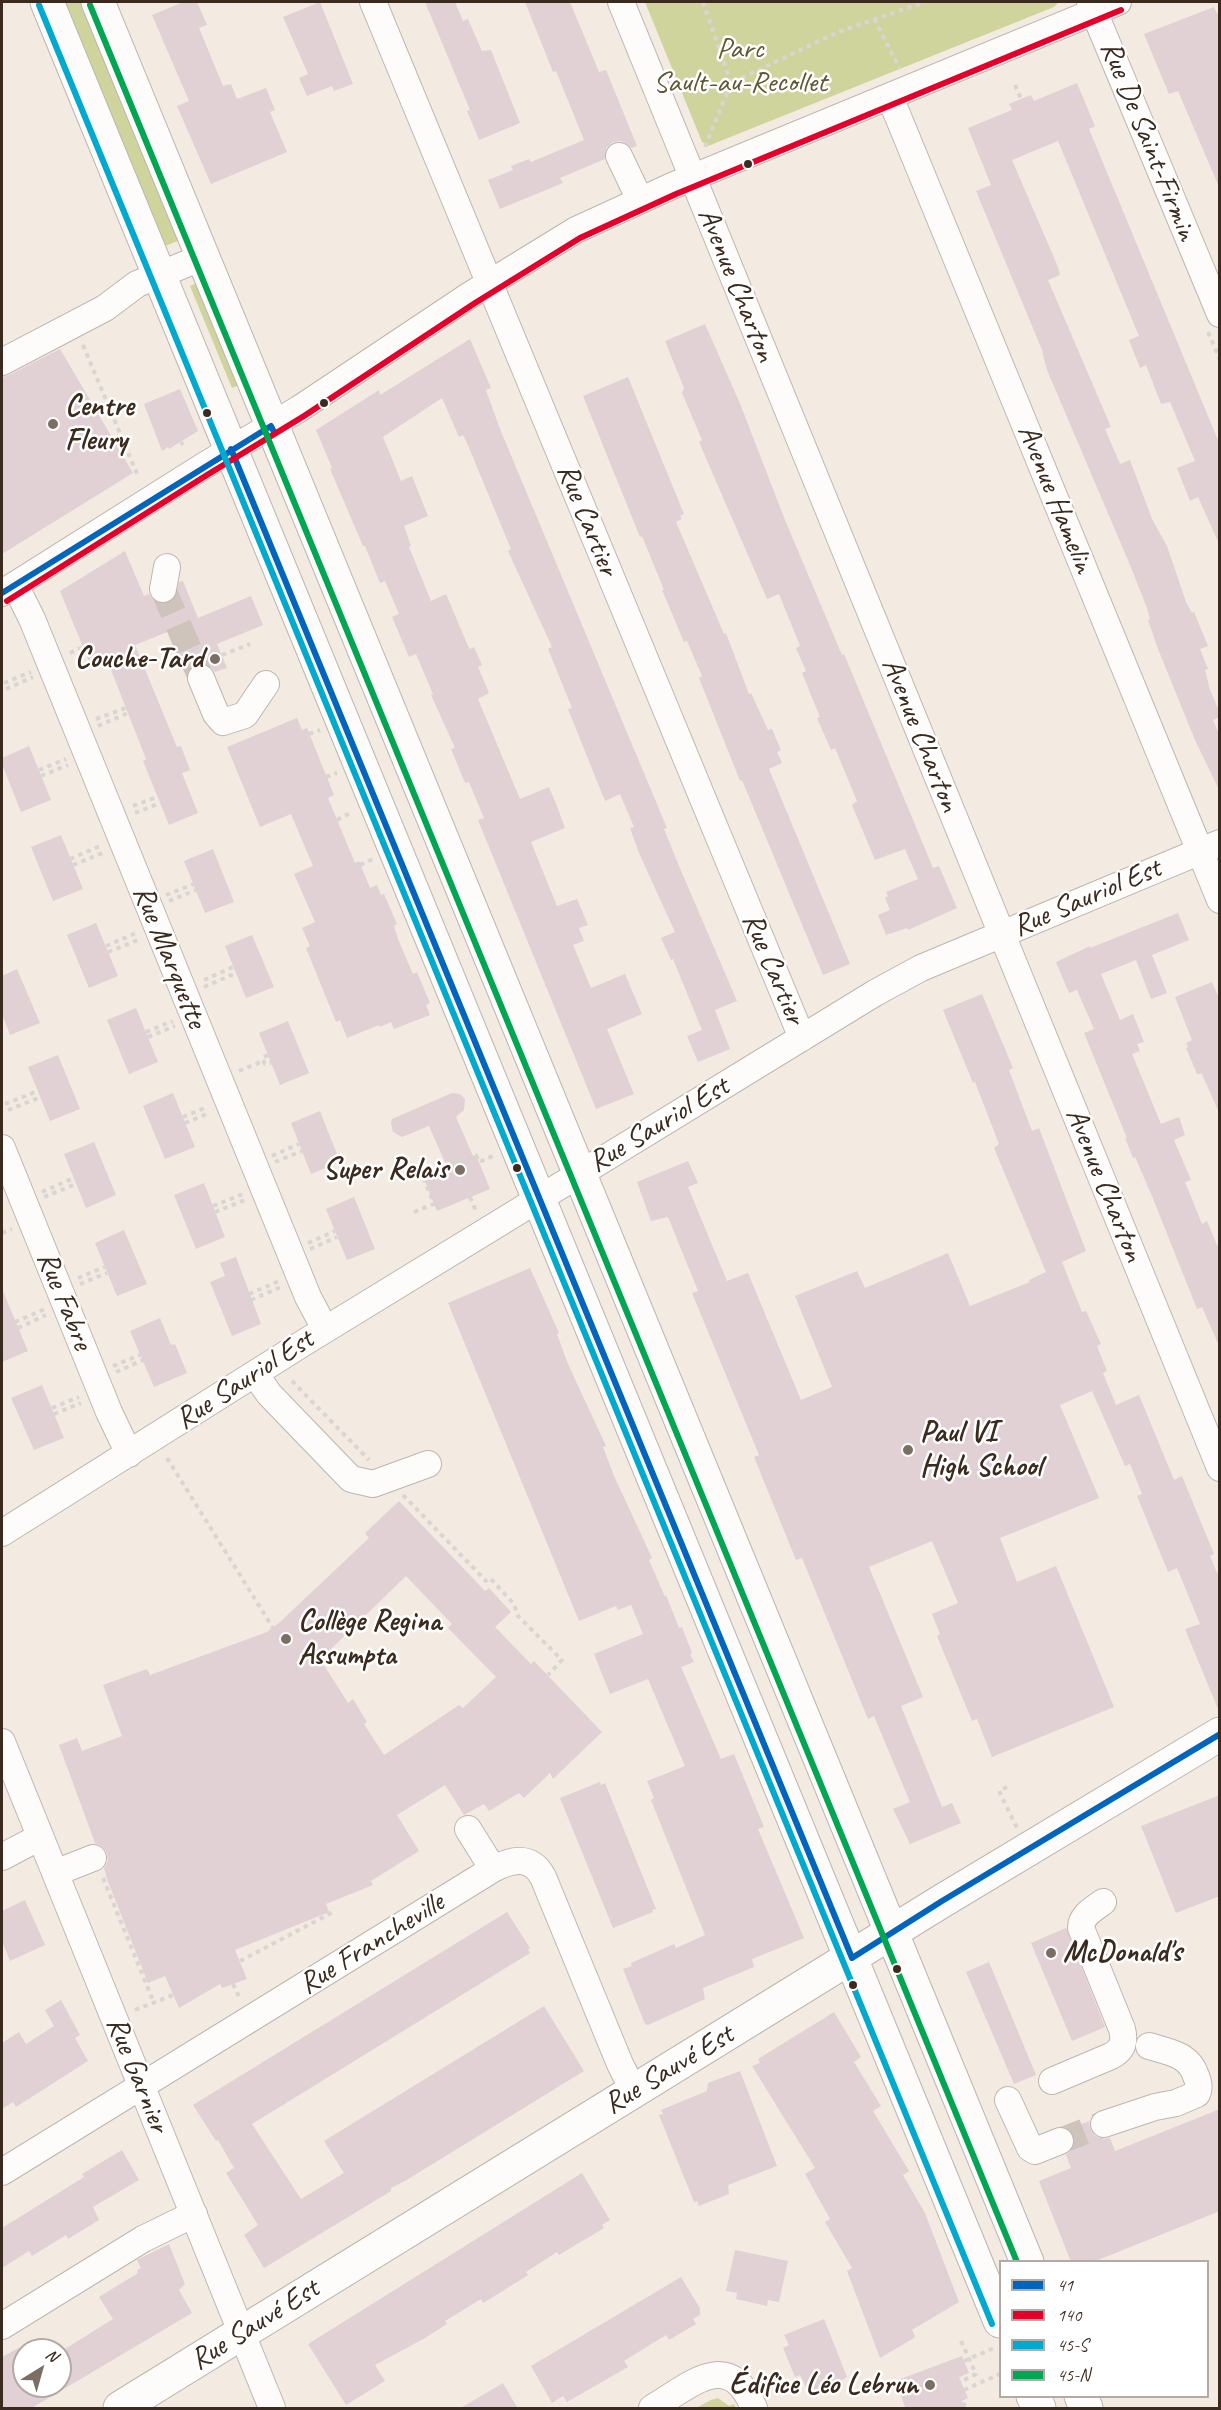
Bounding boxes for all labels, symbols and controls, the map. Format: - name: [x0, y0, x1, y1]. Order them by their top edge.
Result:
- park label: Parc Sault-au-Recollet: [653, 31, 827, 101]
- street label: Rue De Saint-Firmin: [1092, 36, 1204, 246]
- unlabelled marker: [742, 158, 754, 170]
- street label: Avenue Charton: [689, 203, 783, 367]
- place label: Centre Fleury: [65, 389, 134, 460]
- unlabelled marker: [318, 397, 330, 409]
- unlabelled marker: [201, 407, 213, 419]
- marker: Centre Fleury: [46, 417, 60, 431]
- street label: Avenue Hamelin: [1009, 420, 1101, 578]
- street label: Rue Cartier: [548, 459, 626, 581]
- place label: Couche-Tard: [75, 641, 203, 677]
- marker: Couche-Tard: [208, 652, 222, 666]
- street label: Avenue Charton: [873, 653, 967, 817]
- street label: Rue Sauriol Est: [1008, 851, 1166, 945]
- street label: Rue Marquette: [124, 880, 214, 1034]
- street label: Rue Cartier: [733, 908, 813, 1030]
- street label: Rue Sauriol Est: [582, 1069, 736, 1181]
- street label: Avenue Charton: [1057, 1103, 1151, 1267]
- place label: Super Relais: [323, 1152, 448, 1188]
- unlabelled marker: [511, 1162, 523, 1174]
- marker: Super Relais: [453, 1163, 467, 1177]
- street label: Rue Fabre: [28, 1247, 100, 1355]
- street label: Rue Sauriol Est: [169, 1322, 321, 1438]
- place label: Paul VI High School: [920, 1415, 1042, 1486]
- marker: Paul VI High School: [901, 1443, 915, 1457]
- place label: Collège Regina Assumpta: [298, 1604, 441, 1674]
- marker: Collège Regina Assumpta: [279, 1632, 293, 1646]
- street label: Rue Francheville: [293, 1885, 451, 2003]
- place label: McDonald's: [1063, 1935, 1182, 1971]
- marker: McDonald's: [1044, 1946, 1058, 1960]
- unlabelled marker: [891, 1963, 903, 1975]
- unlabelled marker: [847, 1979, 859, 1991]
- street label: Rue Garnier: [98, 2012, 176, 2138]
- street label: Rue Sauvé Est: [598, 2017, 740, 2123]
- legend: [999, 2260, 1209, 2398]
- street label: Rue Sauvé Est: [184, 2271, 326, 2379]
- text: 41: [1057, 2274, 1073, 2296]
- text: 140: [1057, 2304, 1081, 2326]
- text: 45-S: [1057, 2334, 1088, 2356]
- north arrow: [12, 2338, 72, 2398]
- text: N: [42, 2344, 62, 2366]
- text: 45-N: [1057, 2364, 1090, 2386]
- place label: Édifice Léo Lebrun: [729, 2367, 918, 2403]
- marker: Édifice Léo Lebrun: [923, 2378, 937, 2392]

